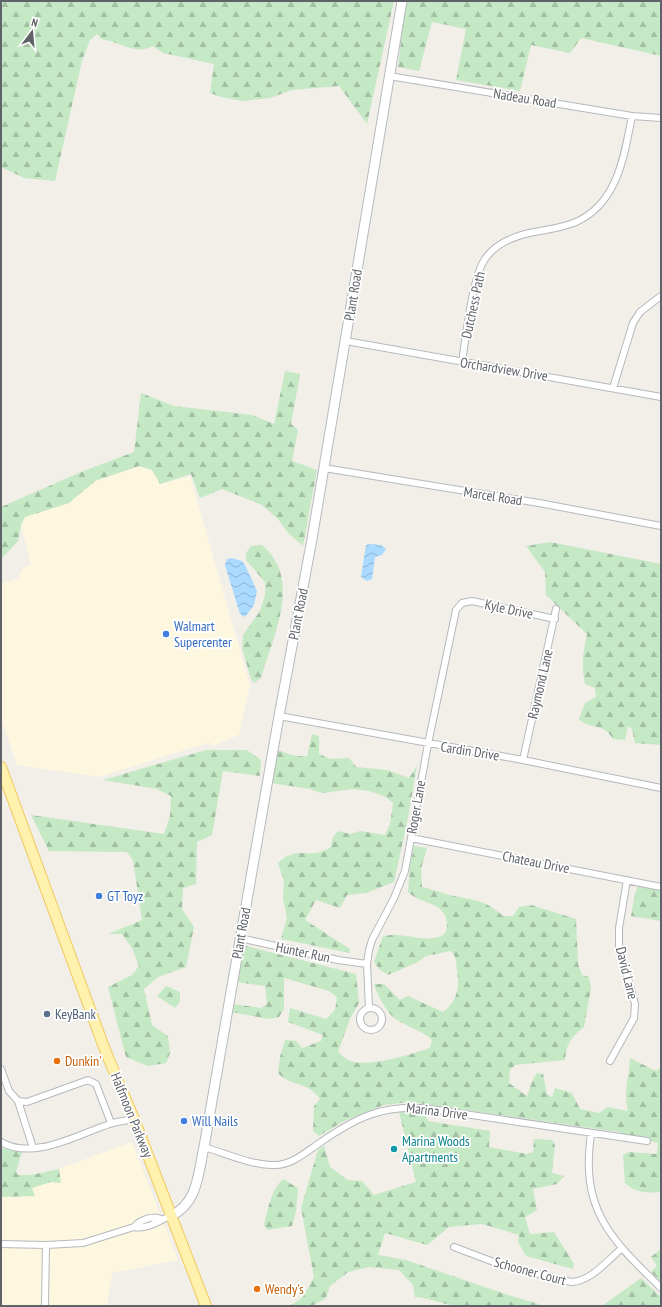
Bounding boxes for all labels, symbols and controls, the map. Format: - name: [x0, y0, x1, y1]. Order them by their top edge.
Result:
- north arrow: [12, 12, 52, 52]
- text: N: [30, 15, 40, 30]
- street label: Nadeau Road: [492, 84, 558, 112]
- street label: Plant Road: [340, 268, 366, 322]
- street label: Dutchess Path: [457, 270, 489, 340]
- street label: Orchardview Drive: [459, 353, 549, 385]
- street label: Marcel Road: [462, 482, 524, 510]
- street label: Plant Road: [284, 587, 312, 641]
- street label: Kyle Drive: [483, 595, 535, 623]
- place label: Walmart Supercenter: [174, 617, 232, 651]
- marker: Walmart Supercenter: [161, 629, 171, 639]
- street label: Raymond Lane: [523, 647, 557, 721]
- street label: Cardin Drive: [439, 737, 501, 765]
- street label: Roger Lane: [402, 779, 430, 835]
- street label: Chateau Drive: [501, 847, 571, 877]
- place label: GT Toyz: [107, 887, 143, 905]
- marker: GT Toyz: [94, 891, 104, 901]
- street label: Plant Road: [228, 906, 254, 960]
- street label: Hunter Run: [274, 937, 332, 967]
- street label: David Lane: [612, 945, 642, 1001]
- place label: KeyBank: [55, 1005, 97, 1023]
- marker: KeyBank: [42, 1009, 52, 1019]
- place label: Dunkin': [65, 1052, 102, 1070]
- marker: Dunkin': [52, 1056, 62, 1066]
- street label: Halfmoon Parkway: [107, 1070, 158, 1161]
- street label: Marina Drive: [405, 1098, 469, 1124]
- place label: Will Nails: [192, 1112, 238, 1130]
- marker: Will Nails: [179, 1116, 189, 1126]
- place label: Marina Woods Apartments: [402, 1132, 470, 1166]
- marker: Marina Woods Apartments: [389, 1144, 399, 1154]
- street label: Schooner Court: [492, 1253, 568, 1289]
- place label: Wendy's: [265, 1280, 304, 1298]
- marker: Wendy's: [252, 1284, 262, 1294]

